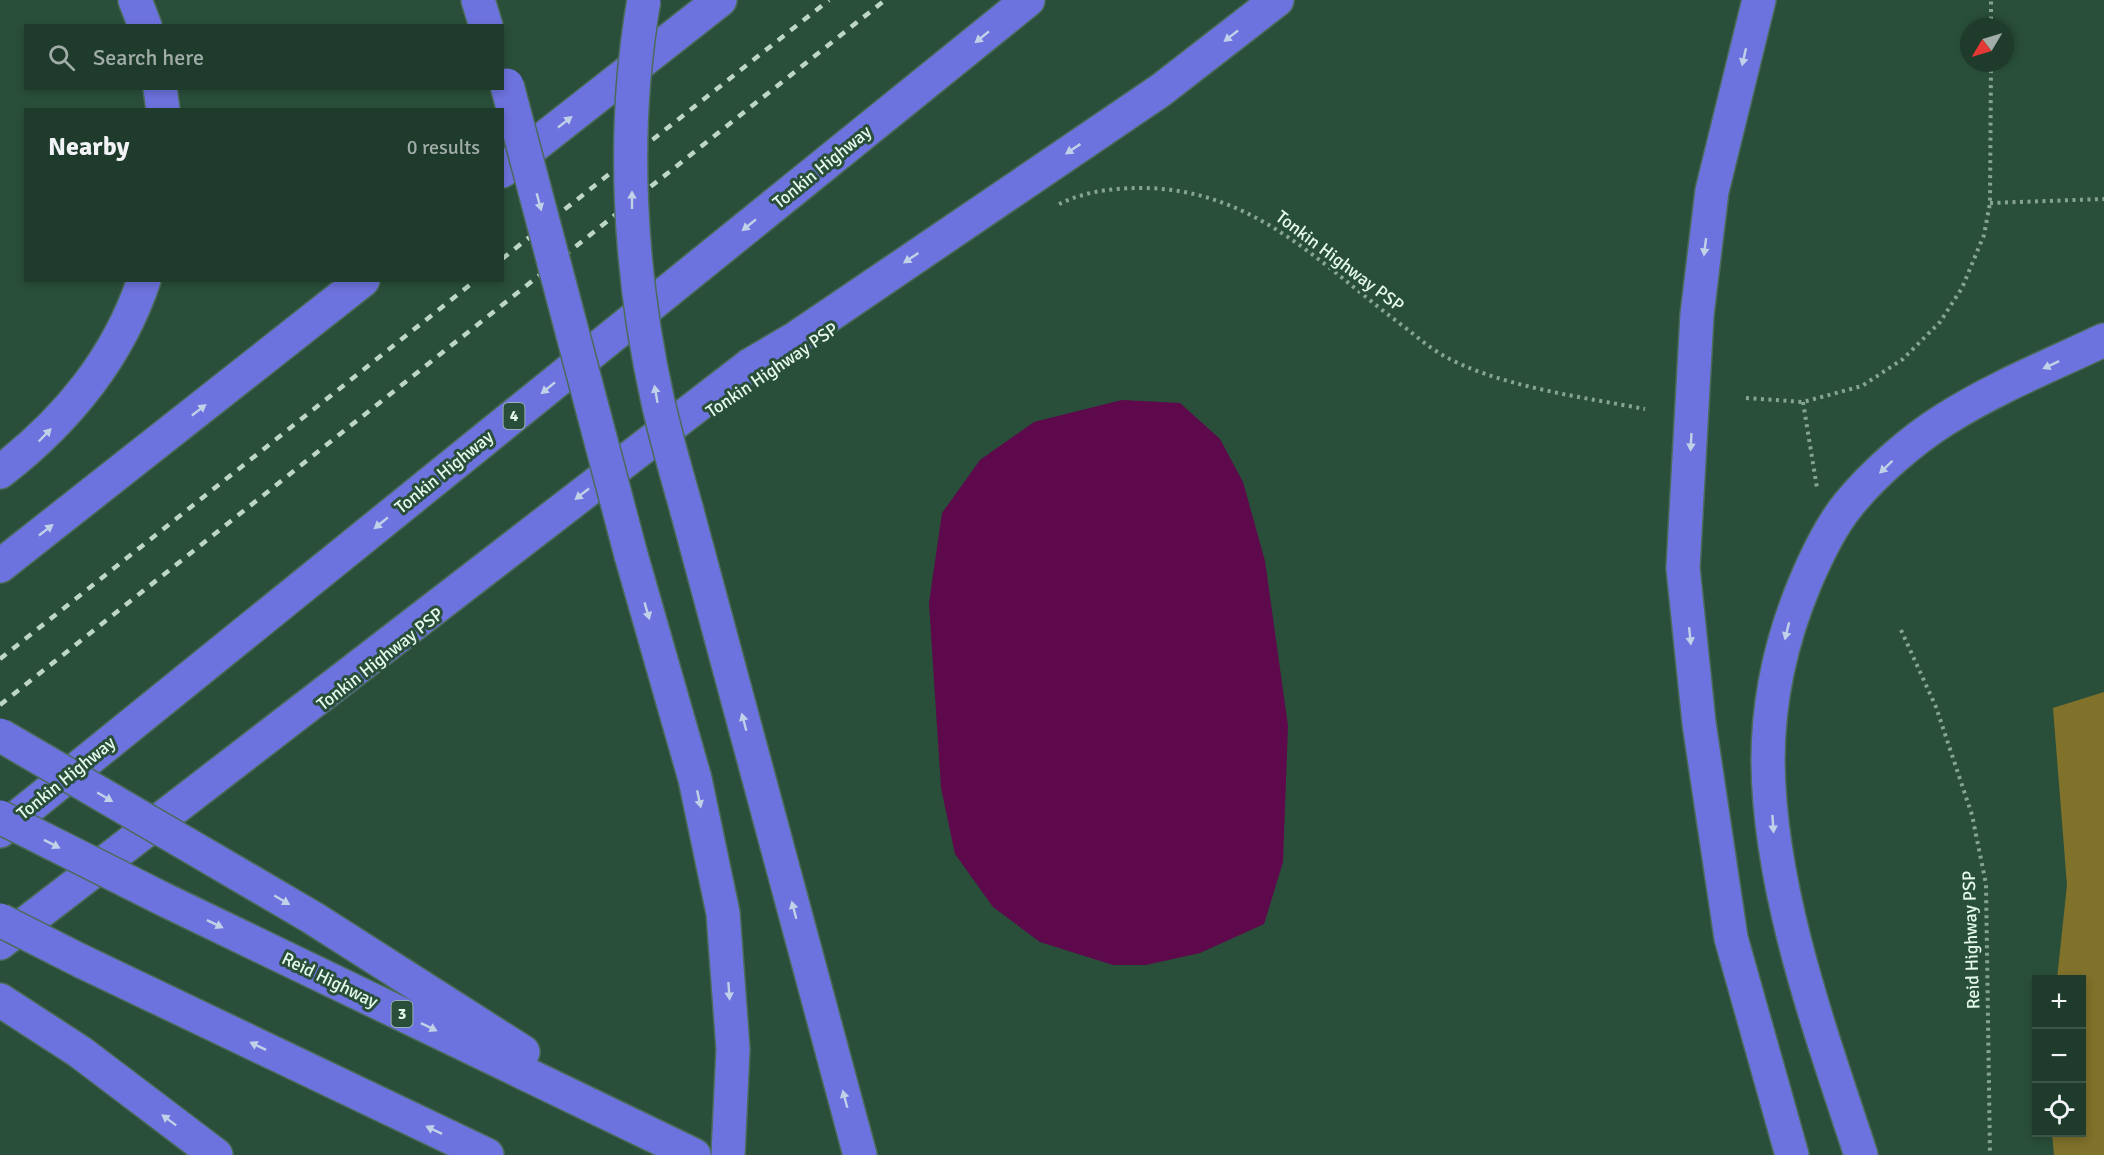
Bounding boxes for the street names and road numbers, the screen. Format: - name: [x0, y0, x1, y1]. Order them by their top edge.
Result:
- street label: Tonkin Highway: [768, 120, 876, 213]
- street label: Tonkin Highway PSP: [1272, 206, 1408, 316]
- street label: Tonkin Highway PSP: [702, 318, 842, 422]
- road number: 4: [504, 403, 524, 429]
- street label: Tonkin Highway: [390, 425, 498, 518]
- street label: Tonkin Highway PSP: [312, 603, 448, 715]
- street label: Tonkin Highway: [12, 731, 120, 824]
- street label: Reid Highway PSP: [1958, 870, 1984, 1010]
- street label: Reid Highway: [278, 947, 382, 1013]
- road number: 3: [392, 1001, 412, 1027]

